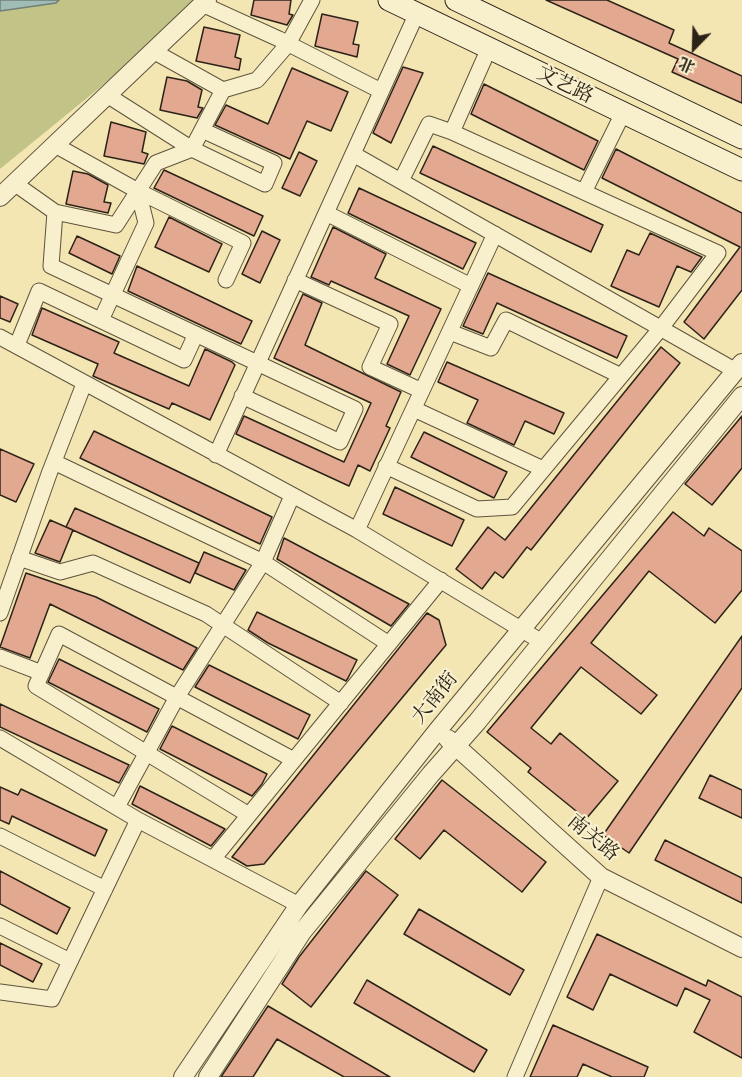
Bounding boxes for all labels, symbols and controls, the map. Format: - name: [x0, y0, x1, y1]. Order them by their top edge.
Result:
- north arrow: [664, 18, 724, 78]
- text: 北: [675, 52, 698, 78]
- street label: 文艺路: [533, 61, 597, 109]
- street label: 大南街: [407, 667, 463, 729]
- street label: 南关路: [562, 810, 624, 866]

